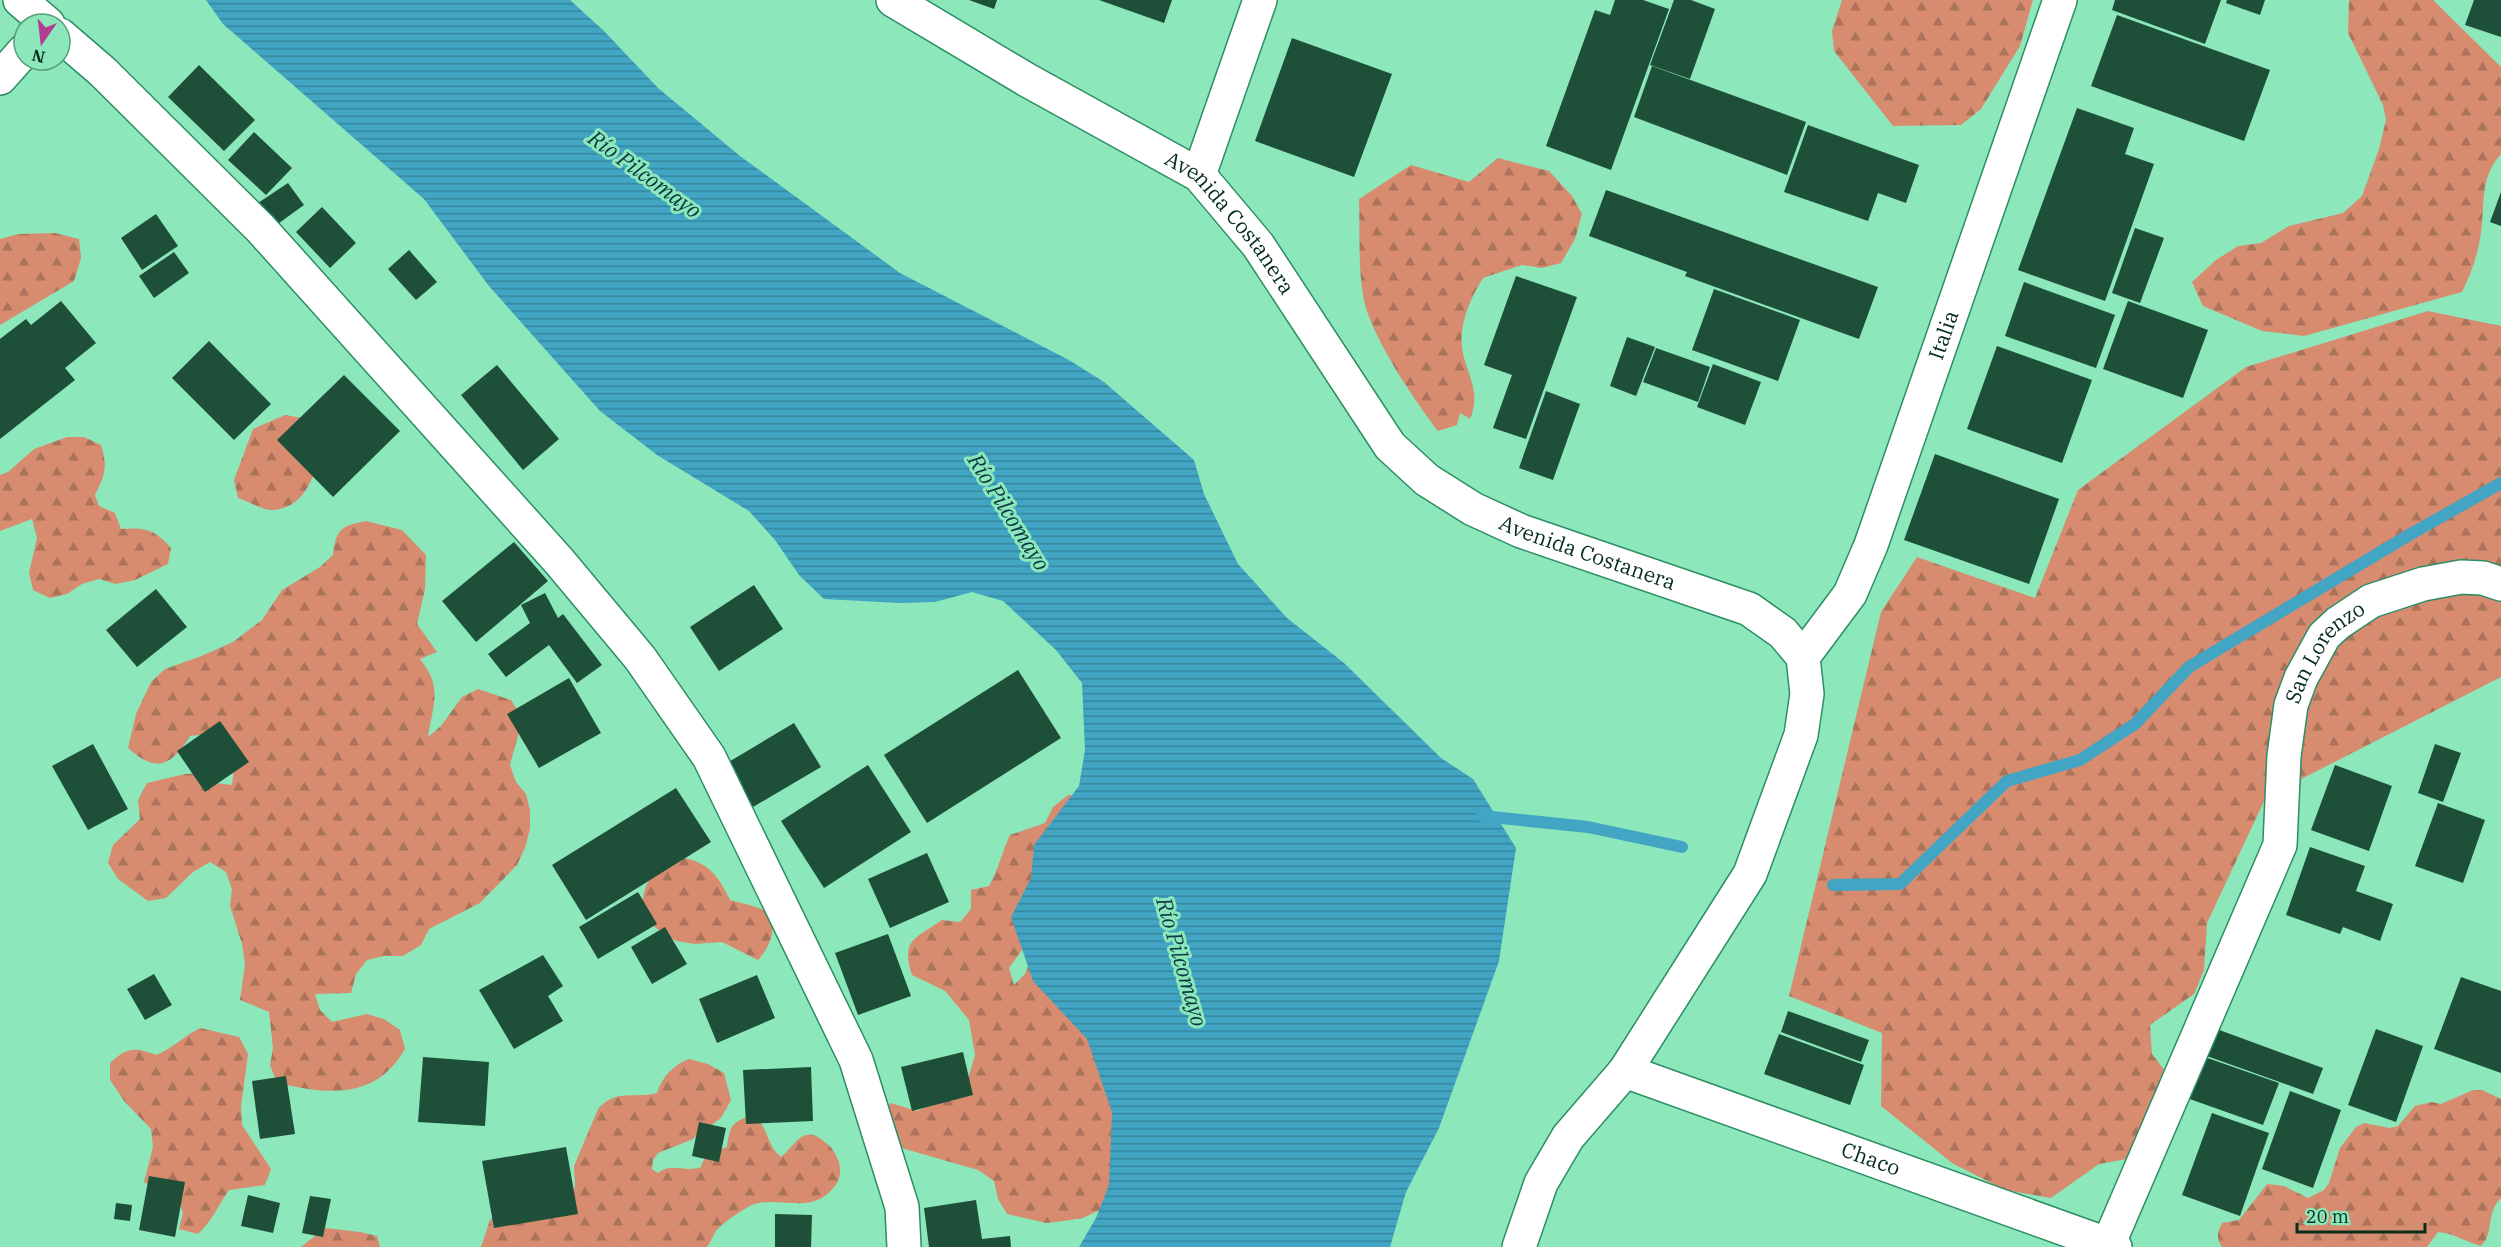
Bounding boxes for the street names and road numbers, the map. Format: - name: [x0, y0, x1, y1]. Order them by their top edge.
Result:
- street label: Avenida Costanera: [1160, 144, 1302, 299]
- street label: Italia: [1921, 306, 1964, 363]
- street label: Avenida Costanera: [1495, 508, 1680, 596]
- street label: San Lorenzo: [2278, 594, 2370, 707]
- street label: Chaco: [1838, 1135, 1904, 1182]

